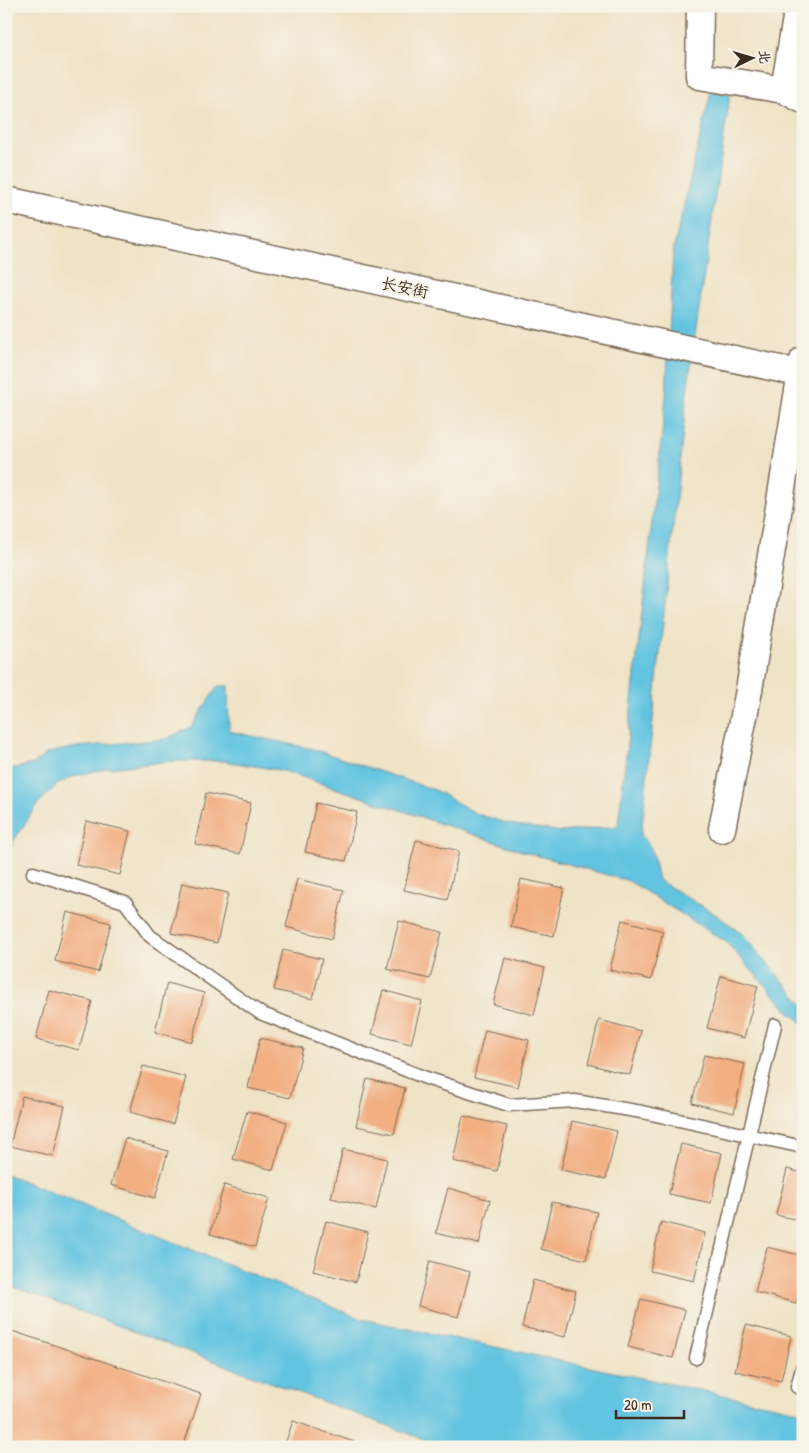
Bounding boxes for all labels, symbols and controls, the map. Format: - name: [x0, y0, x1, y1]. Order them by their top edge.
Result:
- north arrow: [726, 32, 776, 82]
- text: 北: [755, 49, 776, 65]
- street label: 长安街: [379, 271, 431, 303]
- scale bar: [616, 1388, 684, 1420]
- text: 20 m: [624, 1394, 651, 1415]

